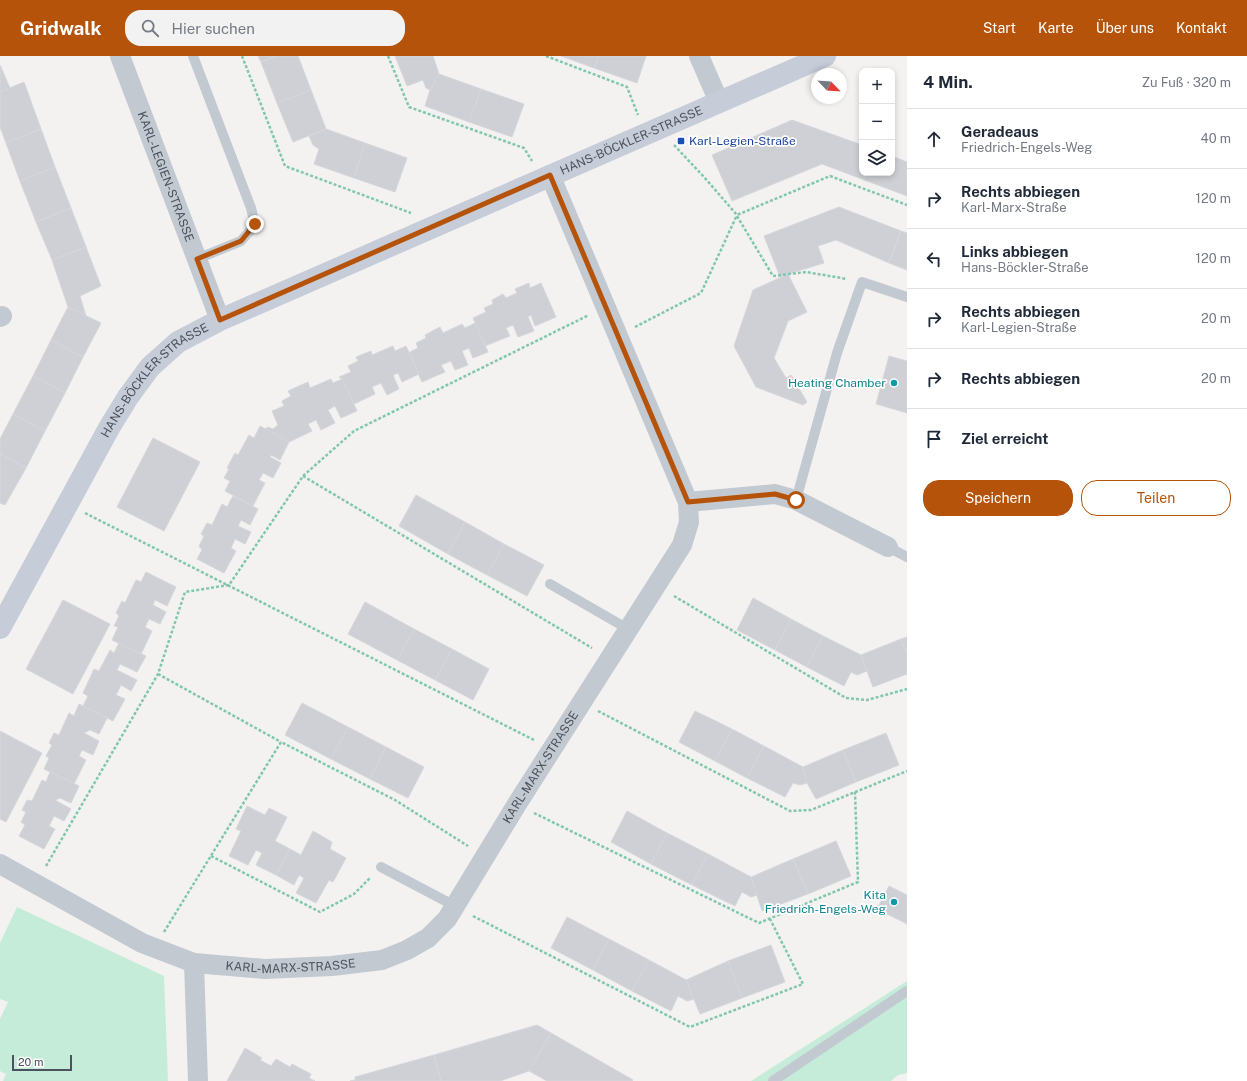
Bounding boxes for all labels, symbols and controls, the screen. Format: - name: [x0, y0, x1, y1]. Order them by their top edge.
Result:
- search box: [125, 10, 405, 46]
- text: Gridwalk: [20, 17, 101, 39]
- icon: search: [139, 17, 161, 39]
- text: Hier suchen: [171, 20, 255, 37]
- text: Start: [983, 20, 1016, 36]
- text: Karte: [1038, 20, 1074, 36]
- text: Über uns: [1096, 20, 1154, 36]
- text: Kontakt: [1176, 20, 1227, 36]
- north arrow: [811, 68, 847, 104]
- map controls: [859, 68, 895, 176]
- button: +: [859, 68, 895, 104]
- text: 4 Min.: [923, 72, 973, 92]
- text: Zu Fuß · 320 m: [1142, 75, 1231, 90]
- street label: HANS-BÖCKLER-STRASSE: [558, 103, 705, 178]
- button: −: [859, 104, 895, 140]
- street label: KARL-LEGIEN-STRASSE: [135, 109, 197, 244]
- text: Geradeaus: [961, 123, 1039, 140]
- icon: ahead: [923, 128, 945, 150]
- text: 40 m: [1200, 131, 1231, 146]
- place label: Karl-Legien-Straße: [689, 134, 796, 148]
- marker: Karl-Legien-Straße: [676, 136, 686, 146]
- button: layers: [859, 140, 895, 176]
- text: Friedrich-Engels-Weg: [961, 140, 1092, 155]
- text: Rechts abbiegen: [961, 183, 1080, 200]
- icon: right: [923, 188, 945, 210]
- text: 120 m: [1196, 191, 1231, 206]
- text: Karl-Marx-Straße: [961, 200, 1067, 215]
- route end: [246, 215, 264, 233]
- text: Links abbiegen: [961, 243, 1068, 260]
- icon: left: [923, 248, 945, 270]
- text: 120 m: [1196, 251, 1231, 266]
- text: Hans-Böckler-Straße: [961, 260, 1089, 275]
- text: Rechts abbiegen: [961, 303, 1080, 320]
- icon: right: [923, 308, 945, 330]
- text: 20 m: [1201, 311, 1231, 326]
- street label: HANS-BÖCKLER-STRASSE: [98, 320, 211, 440]
- text: Karl-Legien-Straße: [961, 320, 1077, 335]
- icon: right: [923, 368, 945, 390]
- text: Rechts abbiegen: [961, 370, 1080, 387]
- text: 20 m: [1201, 371, 1231, 386]
- place label: Heating Chamber: [788, 376, 886, 390]
- marker: Heating Chamber: [889, 378, 899, 388]
- icon: arrive: [923, 428, 945, 450]
- text: Ziel erreicht: [961, 430, 1048, 447]
- button: Speichern: [923, 480, 1073, 516]
- button: Teilen: [1081, 480, 1231, 516]
- route start: [787, 491, 805, 509]
- street label: KARL-MARX-STRASSE: [500, 709, 581, 826]
- place label: Kita Friedrich-Engels-Weg: [765, 888, 886, 916]
- marker: Kita Friedrich-Engels-Weg: [889, 897, 899, 907]
- street label: KARL-MARX-STRASSE: [225, 956, 356, 976]
- scale bar: [12, 1053, 72, 1072]
- text: 20 m: [18, 1056, 43, 1068]

